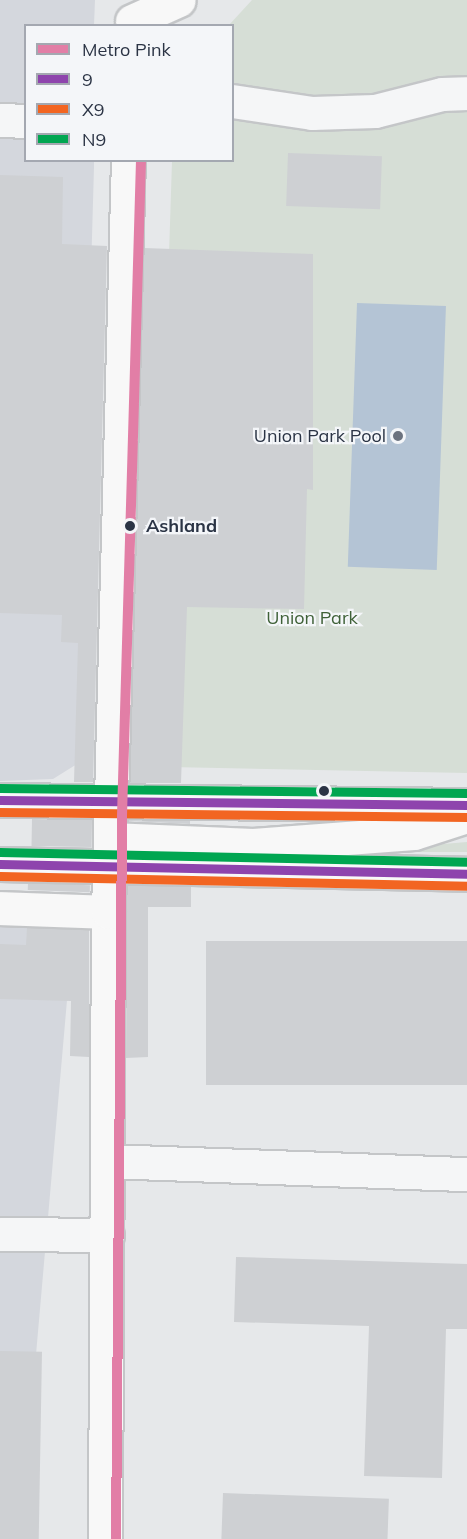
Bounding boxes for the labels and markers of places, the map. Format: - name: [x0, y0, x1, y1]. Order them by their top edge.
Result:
- place label: Union Park Pool: [254, 425, 386, 447]
- marker: Union Park Pool: [391, 429, 405, 443]
- marker: Ashland: [119, 515, 141, 537]
- place label: Ashland: [146, 515, 217, 537]
- unlabelled marker: [318, 785, 330, 797]

